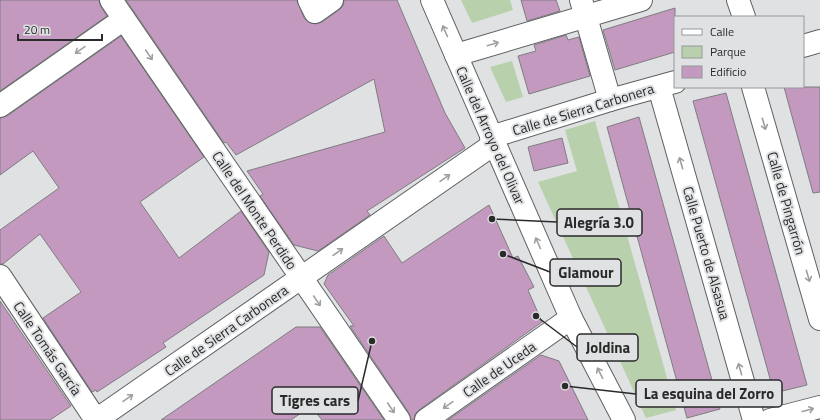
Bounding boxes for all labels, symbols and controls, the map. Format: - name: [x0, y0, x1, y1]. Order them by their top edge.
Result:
- scale bar: [18, 16, 102, 42]
- legend: [674, 16, 804, 88]
- text: 20 m: [24, 20, 50, 39]
- text: Calle: [710, 22, 734, 41]
- one-way arrow: [441, 26, 449, 38]
- one-way arrow: [486, 40, 499, 47]
- text: Parque: [710, 42, 746, 61]
- one-way arrow: [75, 46, 86, 54]
- one-way arrow: [145, 49, 153, 61]
- text: Edificio: [710, 62, 746, 81]
- street label: Calle del Arroyo del Olivar: [451, 63, 531, 208]
- street label: Calle de Sierra Carbonera: [510, 77, 656, 141]
- one-way arrow: [761, 118, 768, 131]
- street label: Calle del Monte Perdido: [207, 147, 303, 273]
- street label: Calle de Pingarrón: [762, 149, 812, 257]
- one-way arrow: [677, 157, 684, 170]
- one-way arrow: [439, 174, 450, 182]
- street label: Calle Puerto de Alsasua: [678, 184, 736, 322]
- callout: Alegría 3.0: [557, 209, 642, 236]
- text: Alegría 3.0: [564, 211, 634, 234]
- one-way arrow: [534, 237, 541, 249]
- one-way arrow: [332, 248, 343, 256]
- callout: Glamour: [550, 259, 621, 286]
- text: Glamour: [558, 261, 614, 284]
- one-way arrow: [805, 270, 812, 283]
- street label: Calle de Sierra Carbonera: [160, 279, 292, 381]
- one-way arrow: [313, 295, 321, 306]
- street label: Calle Tomás García: [9, 297, 87, 399]
- callout: Joldina: [577, 334, 638, 361]
- street label: Calle de Uceda: [458, 336, 540, 402]
- text: Joldina: [586, 336, 631, 359]
- one-way arrow: [736, 363, 743, 376]
- one-way arrow: [595, 367, 603, 379]
- callout: La esquina del Zorro: [636, 380, 782, 407]
- text: La esquina del Zorro: [644, 382, 774, 405]
- callout: Tigres cars: [272, 387, 358, 414]
- text: Tigres cars: [280, 389, 350, 412]
- one-way arrow: [122, 394, 133, 402]
- one-way arrow: [443, 401, 454, 409]
- one-way arrow: [387, 402, 395, 413]
- one-way arrow: [802, 406, 815, 413]

